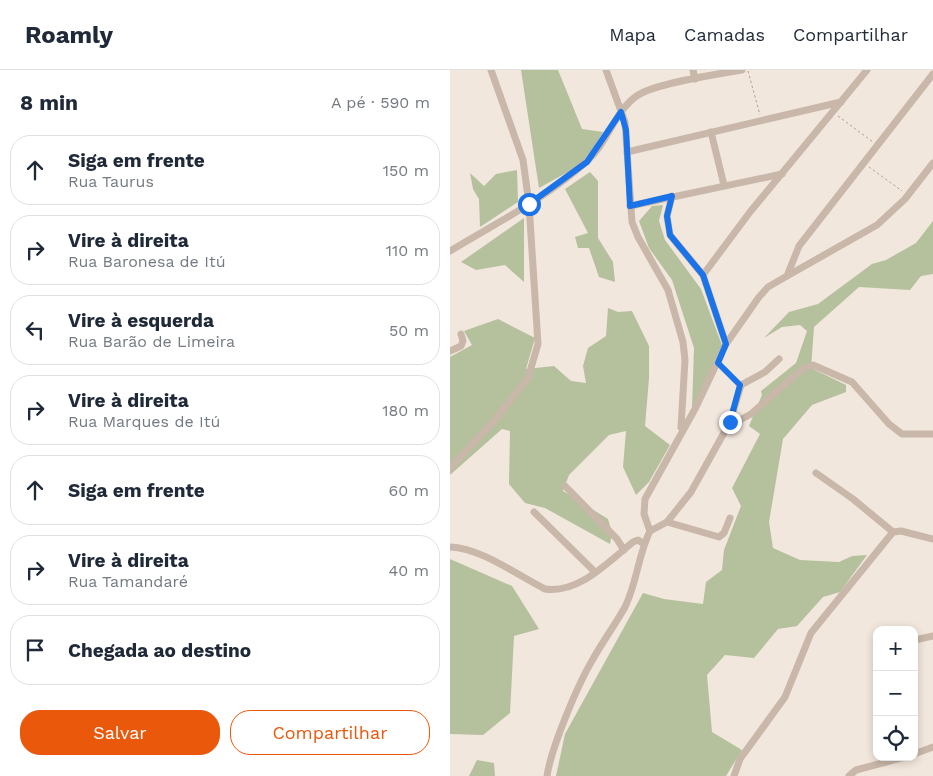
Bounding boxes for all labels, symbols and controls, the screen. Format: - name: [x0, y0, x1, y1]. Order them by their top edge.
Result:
- text: Roamly: [25, 21, 113, 49]
- text: Mapa: [609, 24, 656, 45]
- text: Camadas: [684, 24, 765, 45]
- text: Compartilhar: [793, 24, 908, 45]
- text: 8 min: [20, 90, 78, 115]
- text: A pé · 590 m: [331, 93, 430, 112]
- text: Siga em frente: [68, 149, 205, 172]
- icon: ahead: [21, 156, 49, 184]
- text: 150 m: [383, 161, 429, 180]
- text: Rua Taurus: [68, 172, 154, 191]
- route start: [518, 193, 541, 216]
- text: Vire à direita: [68, 229, 189, 252]
- icon: right: [21, 236, 49, 264]
- text: 110 m: [386, 241, 429, 260]
- text: Rua Baronesa de Itú: [68, 252, 226, 271]
- text: Vire à esquerda: [68, 309, 214, 332]
- icon: left: [21, 316, 49, 344]
- text: 50 m: [389, 321, 429, 340]
- text: Rua Barão de Limeira: [68, 332, 235, 351]
- text: Vire à direita: [68, 389, 189, 412]
- icon: right: [21, 396, 49, 424]
- text: 180 m: [382, 401, 429, 420]
- route end: [719, 411, 742, 434]
- text: Rua Marques de Itú: [68, 412, 220, 431]
- icon: ahead: [21, 476, 49, 504]
- text: Siga em frente: [68, 479, 205, 502]
- text: 60 m: [389, 481, 429, 500]
- text: Vire à direita: [68, 549, 189, 572]
- icon: right: [21, 556, 49, 584]
- text: 40 m: [389, 561, 429, 580]
- text: Rua Tamandaré: [68, 572, 188, 591]
- map controls: [873, 626, 918, 761]
- button: +: [873, 626, 918, 671]
- icon: arrive: [21, 636, 49, 664]
- text: Chegada ao destino: [68, 639, 251, 662]
- button: −: [873, 671, 918, 716]
- button: Salvar: [20, 710, 220, 755]
- button: Compartilhar: [230, 710, 430, 755]
- button: locate: [873, 716, 918, 761]

